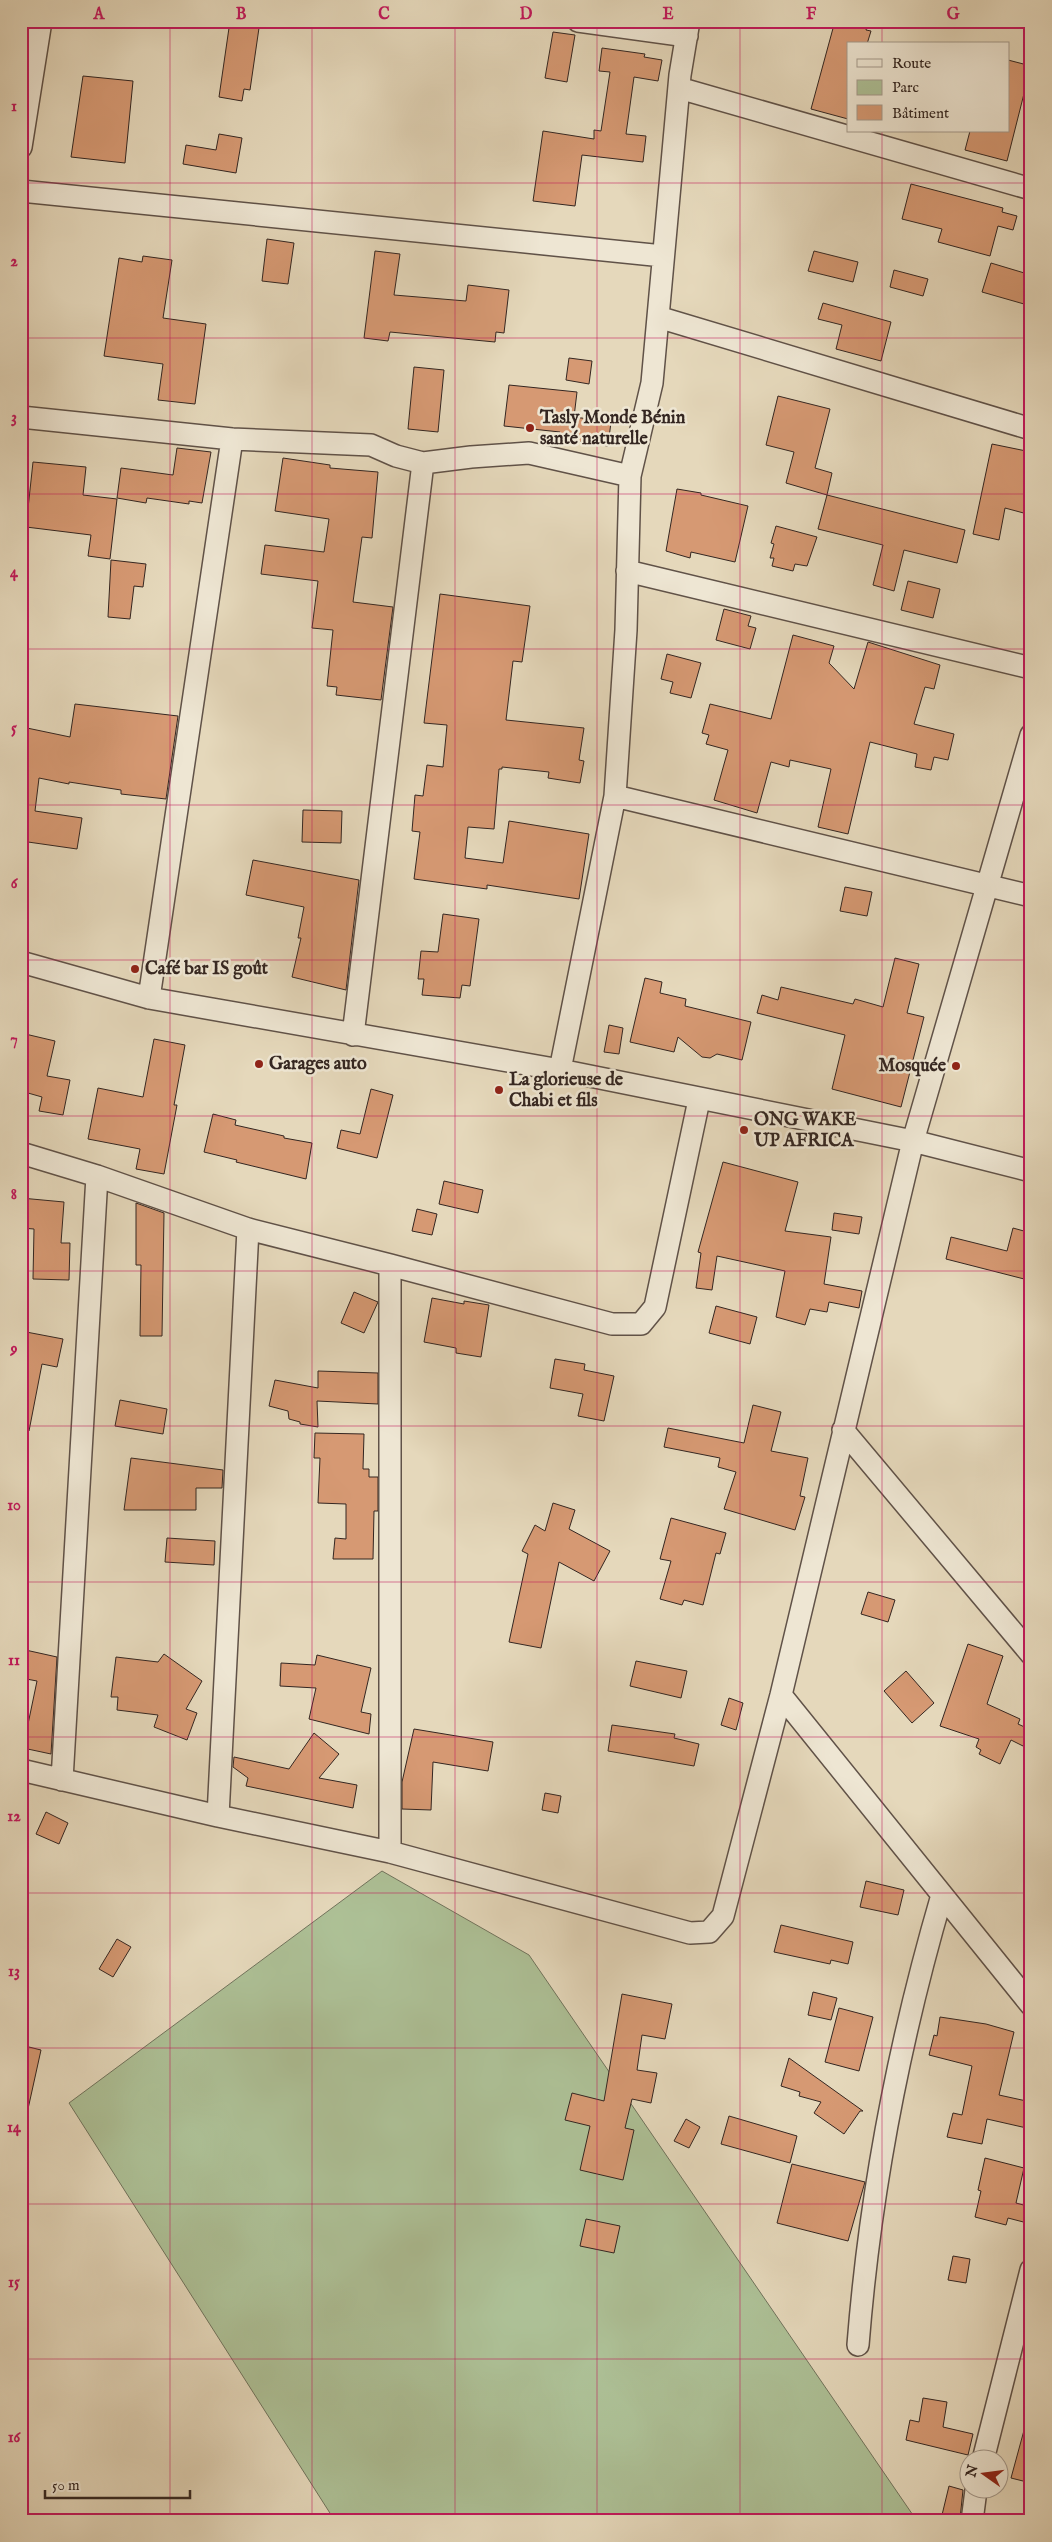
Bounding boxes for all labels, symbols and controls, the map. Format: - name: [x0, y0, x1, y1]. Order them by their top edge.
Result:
- text: A: [93, 5, 106, 25]
- text: B: [236, 5, 247, 25]
- text: C: [378, 5, 390, 25]
- text: D: [520, 5, 533, 25]
- text: E: [662, 5, 674, 25]
- text: F: [806, 5, 817, 25]
- text: G: [947, 5, 960, 25]
- legend: [847, 42, 1010, 132]
- text: Route: [892, 54, 931, 73]
- text: Parc: [892, 78, 919, 97]
- text: 1: [11, 97, 17, 117]
- text: Bâtiment: [892, 104, 949, 123]
- text: 2: [10, 252, 18, 272]
- place label: Tasly Monde Bénin santé naturelle: [539, 407, 686, 451]
- text: 3: [11, 408, 17, 428]
- marker: Tasly Monde Bénin santé naturelle: [524, 422, 536, 434]
- text: 4: [10, 563, 19, 583]
- text: 5: [11, 719, 17, 739]
- text: 6: [11, 874, 19, 894]
- place label: Café bar IS goût: [145, 958, 269, 981]
- marker: Café bar IS goût: [129, 963, 141, 975]
- text: 7: [10, 1030, 18, 1050]
- place label: Garages auto: [269, 1053, 367, 1076]
- place label: Mosquée: [878, 1055, 947, 1078]
- marker: Garages auto: [253, 1058, 265, 1070]
- marker: Mosquée: [950, 1060, 962, 1072]
- place label: La glorieuse de Chabi et fils: [509, 1069, 624, 1113]
- marker: La glorieuse de Chabi et fils: [493, 1084, 505, 1096]
- place label: ONG WAKE UP AFRICA: [753, 1109, 857, 1153]
- marker: ONG WAKE UP AFRICA: [738, 1124, 750, 1136]
- text: 8: [11, 1185, 17, 1205]
- text: 9: [10, 1340, 18, 1360]
- text: 10: [7, 1496, 21, 1516]
- text: 11: [8, 1651, 20, 1671]
- text: 12: [7, 1807, 21, 1827]
- text: 13: [8, 1962, 20, 1982]
- text: 14: [7, 2118, 22, 2138]
- text: 15: [8, 2273, 20, 2293]
- text: 16: [8, 2428, 22, 2448]
- north arrow: [960, 2450, 1010, 2500]
- text: N: [962, 2463, 983, 2480]
- scale bar: [45, 2467, 190, 2499]
- text: 50 m: [52, 2476, 80, 2495]

